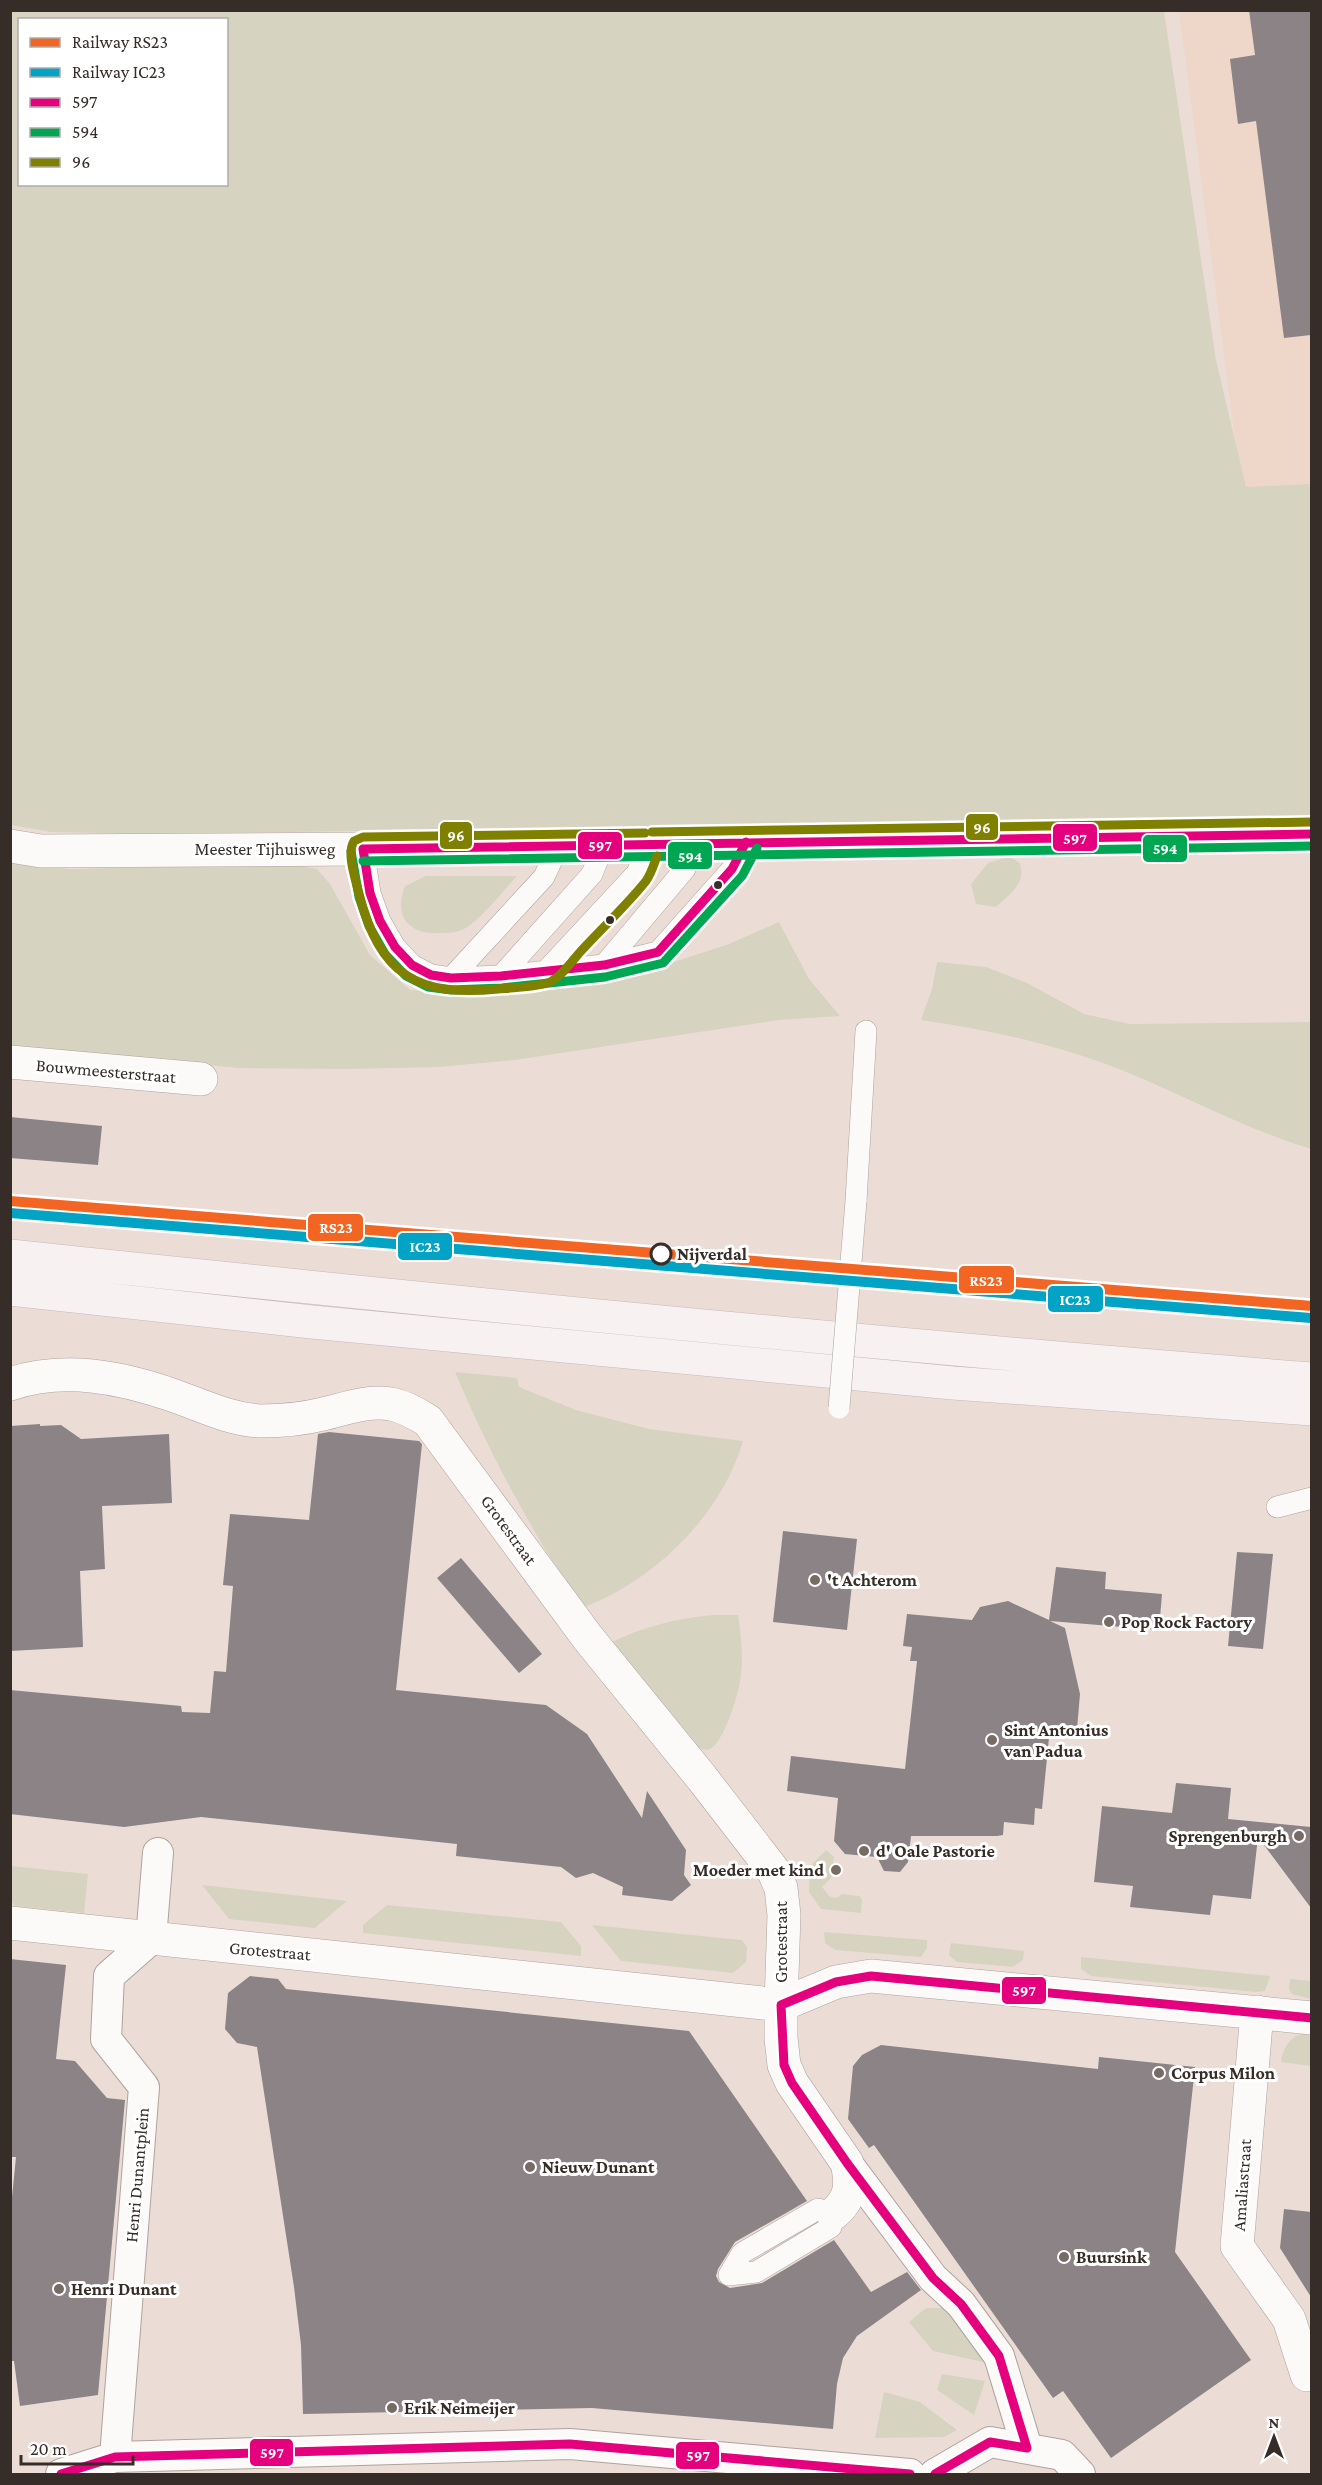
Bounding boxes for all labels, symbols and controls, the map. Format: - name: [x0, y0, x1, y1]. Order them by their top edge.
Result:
- legend: [18, 18, 228, 186]
- text: Railway RS23: [72, 32, 168, 52]
- text: Railway IC23: [72, 62, 166, 82]
- text: 597: [72, 92, 97, 112]
- text: 594: [72, 122, 98, 142]
- text: 96: [72, 152, 90, 172]
- line badge: 96: [965, 813, 999, 841]
- text: 96: [973, 819, 991, 836]
- line badge: 96: [439, 821, 473, 850]
- line badge: 597: [1052, 823, 1098, 852]
- text: 96: [447, 827, 465, 844]
- text: 597: [1063, 830, 1087, 847]
- line badge: 597: [577, 831, 623, 860]
- line badge: 594: [1142, 834, 1188, 863]
- text: 597: [588, 837, 612, 854]
- street label: Meester Tijhuisweg: [195, 839, 336, 860]
- text: 594: [1153, 840, 1178, 857]
- line badge: 594: [667, 841, 713, 870]
- text: 594: [678, 848, 703, 865]
- unlabelled marker: [712, 879, 724, 891]
- unlabelled marker: [604, 914, 616, 926]
- street label: Bouwmeesterstraat: [35, 1055, 178, 1087]
- line badge: RS23: [307, 1213, 364, 1242]
- text: RS23: [319, 1219, 353, 1236]
- line badge: IC23: [397, 1232, 453, 1261]
- text: IC23: [409, 1238, 441, 1255]
- marker: Nijverdal: [650, 1243, 672, 1265]
- place label: Nijverdal: [677, 1244, 747, 1265]
- line badge: RS23: [958, 1265, 1015, 1294]
- text: RS23: [969, 1272, 1003, 1289]
- line badge: IC23: [1047, 1285, 1104, 1313]
- text: IC23: [1059, 1291, 1091, 1308]
- street label: Grotestraat: [477, 1491, 542, 1570]
- place label: 't Achterom: [827, 1570, 918, 1590]
- marker: 't Achterom: [808, 1573, 822, 1587]
- place label: Pop Rock Factory: [1121, 1612, 1252, 1632]
- marker: Pop Rock Factory: [1102, 1615, 1116, 1629]
- place label: Sint Antonius van Padua: [1003, 1720, 1108, 1761]
- marker: Sint Antonius van Padua: [985, 1733, 999, 1747]
- place label: Sprengenburgh: [1169, 1826, 1288, 1846]
- marker: Sprengenburgh: [1292, 1829, 1306, 1843]
- place label: d' Oale Pastorie: [876, 1841, 995, 1861]
- marker: d' Oale Pastorie: [857, 1844, 871, 1858]
- place label: Moeder met kind: [693, 1860, 824, 1880]
- marker: Moeder met kind: [829, 1863, 843, 1877]
- street label: Grotestraat: [771, 1900, 791, 1983]
- street label: Grotestraat: [228, 1937, 313, 1965]
- line badge: 597: [1001, 1976, 1047, 2005]
- text: 597: [1012, 1982, 1036, 1999]
- place label: Corpus Milon: [1171, 2063, 1276, 2083]
- marker: Corpus Milon: [1152, 2066, 1166, 2080]
- street label: Henri Dunantplein: [121, 2106, 153, 2243]
- street label: Amaliastraat: [1229, 2137, 1255, 2232]
- place label: Nieuw Dunant: [542, 2157, 655, 2177]
- marker: Nieuw Dunant: [523, 2160, 537, 2174]
- place label: Buursink: [1076, 2247, 1147, 2267]
- marker: Buursink: [1057, 2250, 1071, 2264]
- place label: Henri Dunant: [71, 2279, 177, 2299]
- marker: Henri Dunant: [52, 2282, 66, 2296]
- place label: Erik Neimeijer: [404, 2398, 515, 2419]
- marker: Erik Neimeijer: [385, 2401, 399, 2415]
- north arrow: [1244, 2407, 1304, 2467]
- text: N: [1269, 2414, 1280, 2431]
- scale bar: [21, 2428, 134, 2466]
- line badge: 597: [249, 2438, 294, 2467]
- text: 20 m: [30, 2439, 67, 2459]
- line badge: 597: [675, 2441, 720, 2470]
- text: 597: [260, 2444, 284, 2461]
- text: 597: [686, 2447, 710, 2464]

